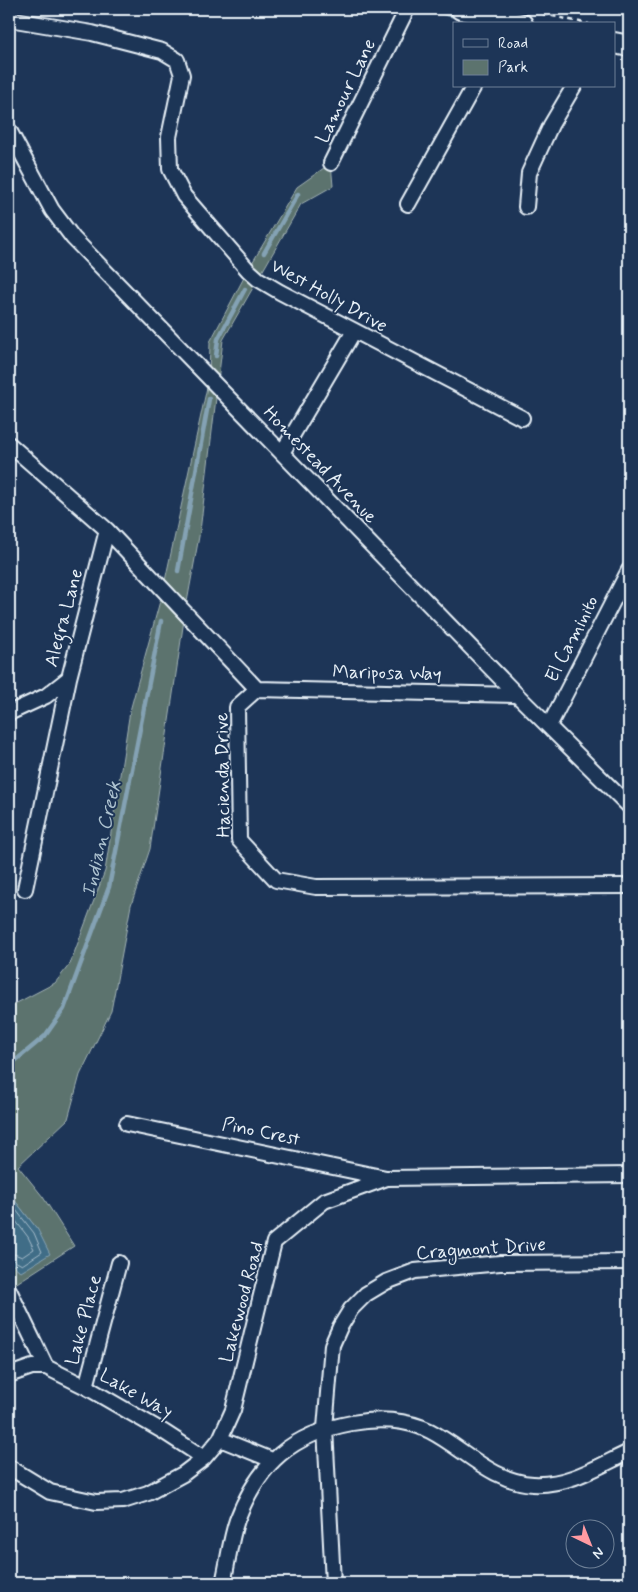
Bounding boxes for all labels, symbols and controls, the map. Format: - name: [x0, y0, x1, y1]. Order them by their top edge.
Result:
- legend: [453, 22, 616, 88]
- text: Road: [498, 34, 528, 54]
- street label: Lamour Lane: [310, 35, 382, 147]
- text: Park: [498, 58, 528, 78]
- street label: West Holly Drive: [266, 254, 392, 339]
- street label: Homestead Avenue: [257, 401, 383, 529]
- street label: Alegra Lane: [39, 566, 92, 671]
- street label: El Caminito: [540, 591, 604, 687]
- street label: Mariposa Way: [332, 660, 442, 686]
- street label: Hacienda Drive: [209, 712, 237, 838]
- water label: Indian Creek: [76, 778, 128, 900]
- street label: Pino Crest: [220, 1112, 302, 1152]
- street label: Cragmont Drive: [415, 1232, 547, 1268]
- street label: Lakewood Road: [214, 1239, 270, 1365]
- street label: Lake Place: [60, 1272, 108, 1368]
- street label: Lake Way: [94, 1363, 177, 1426]
- north arrow: [566, 1520, 616, 1570]
- text: N: [589, 1543, 608, 1563]

